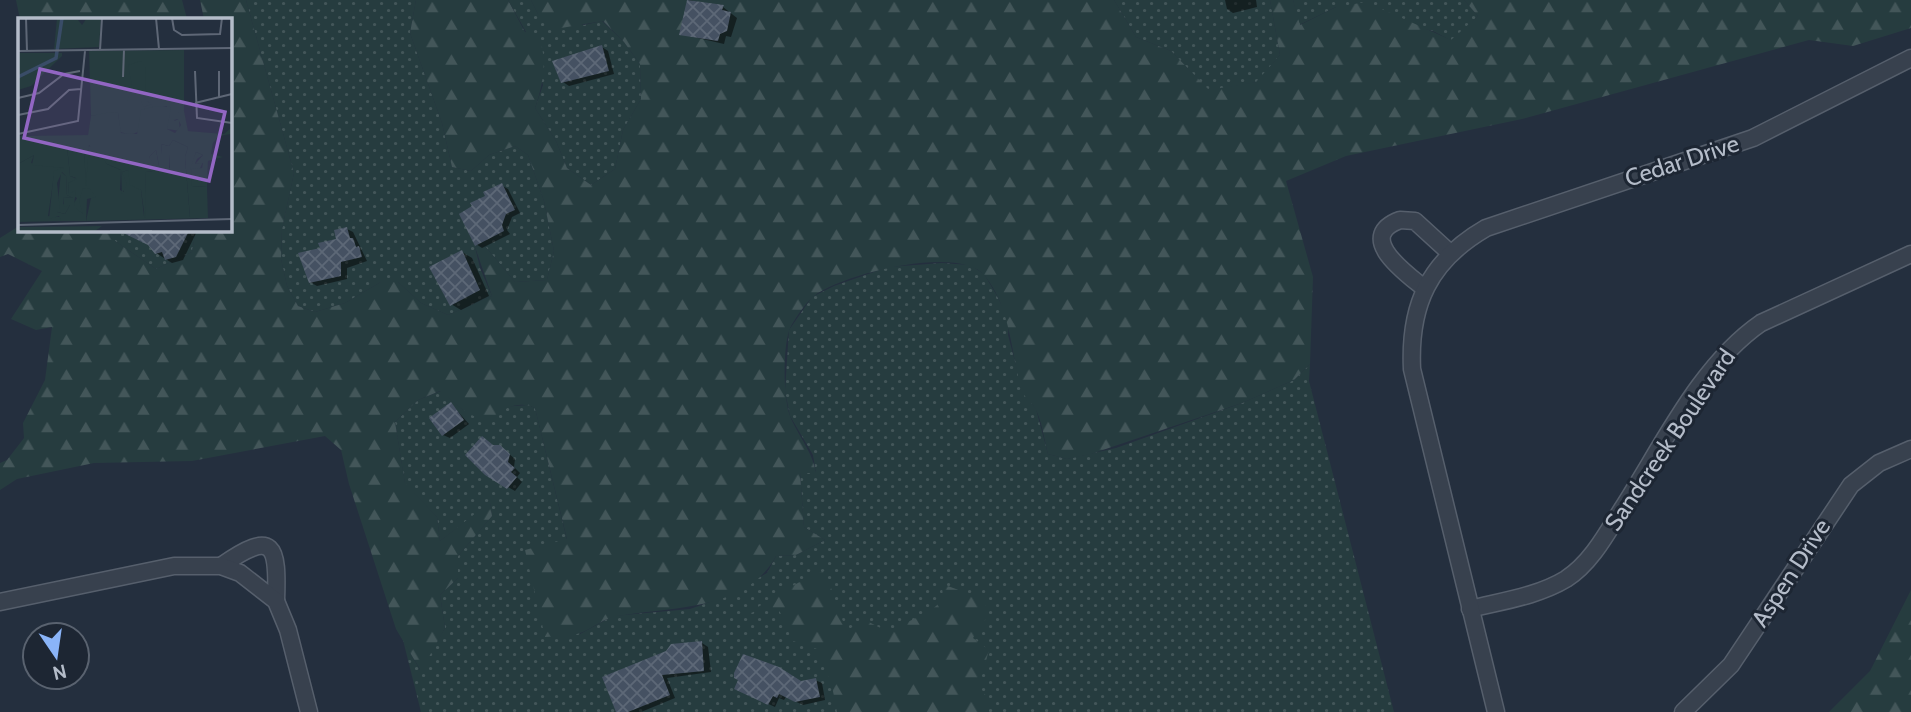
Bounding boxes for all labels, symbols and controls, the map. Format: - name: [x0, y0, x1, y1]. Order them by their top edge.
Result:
- inset map: [18, 18, 231, 231]
- street label: Cedar Drive: [1621, 128, 1743, 193]
- street label: Sandcreek Boulevard: [1598, 343, 1741, 536]
- street label: Aspen Drive: [1745, 513, 1836, 632]
- north arrow: [21, 621, 91, 691]
- text: N: [51, 659, 69, 685]

